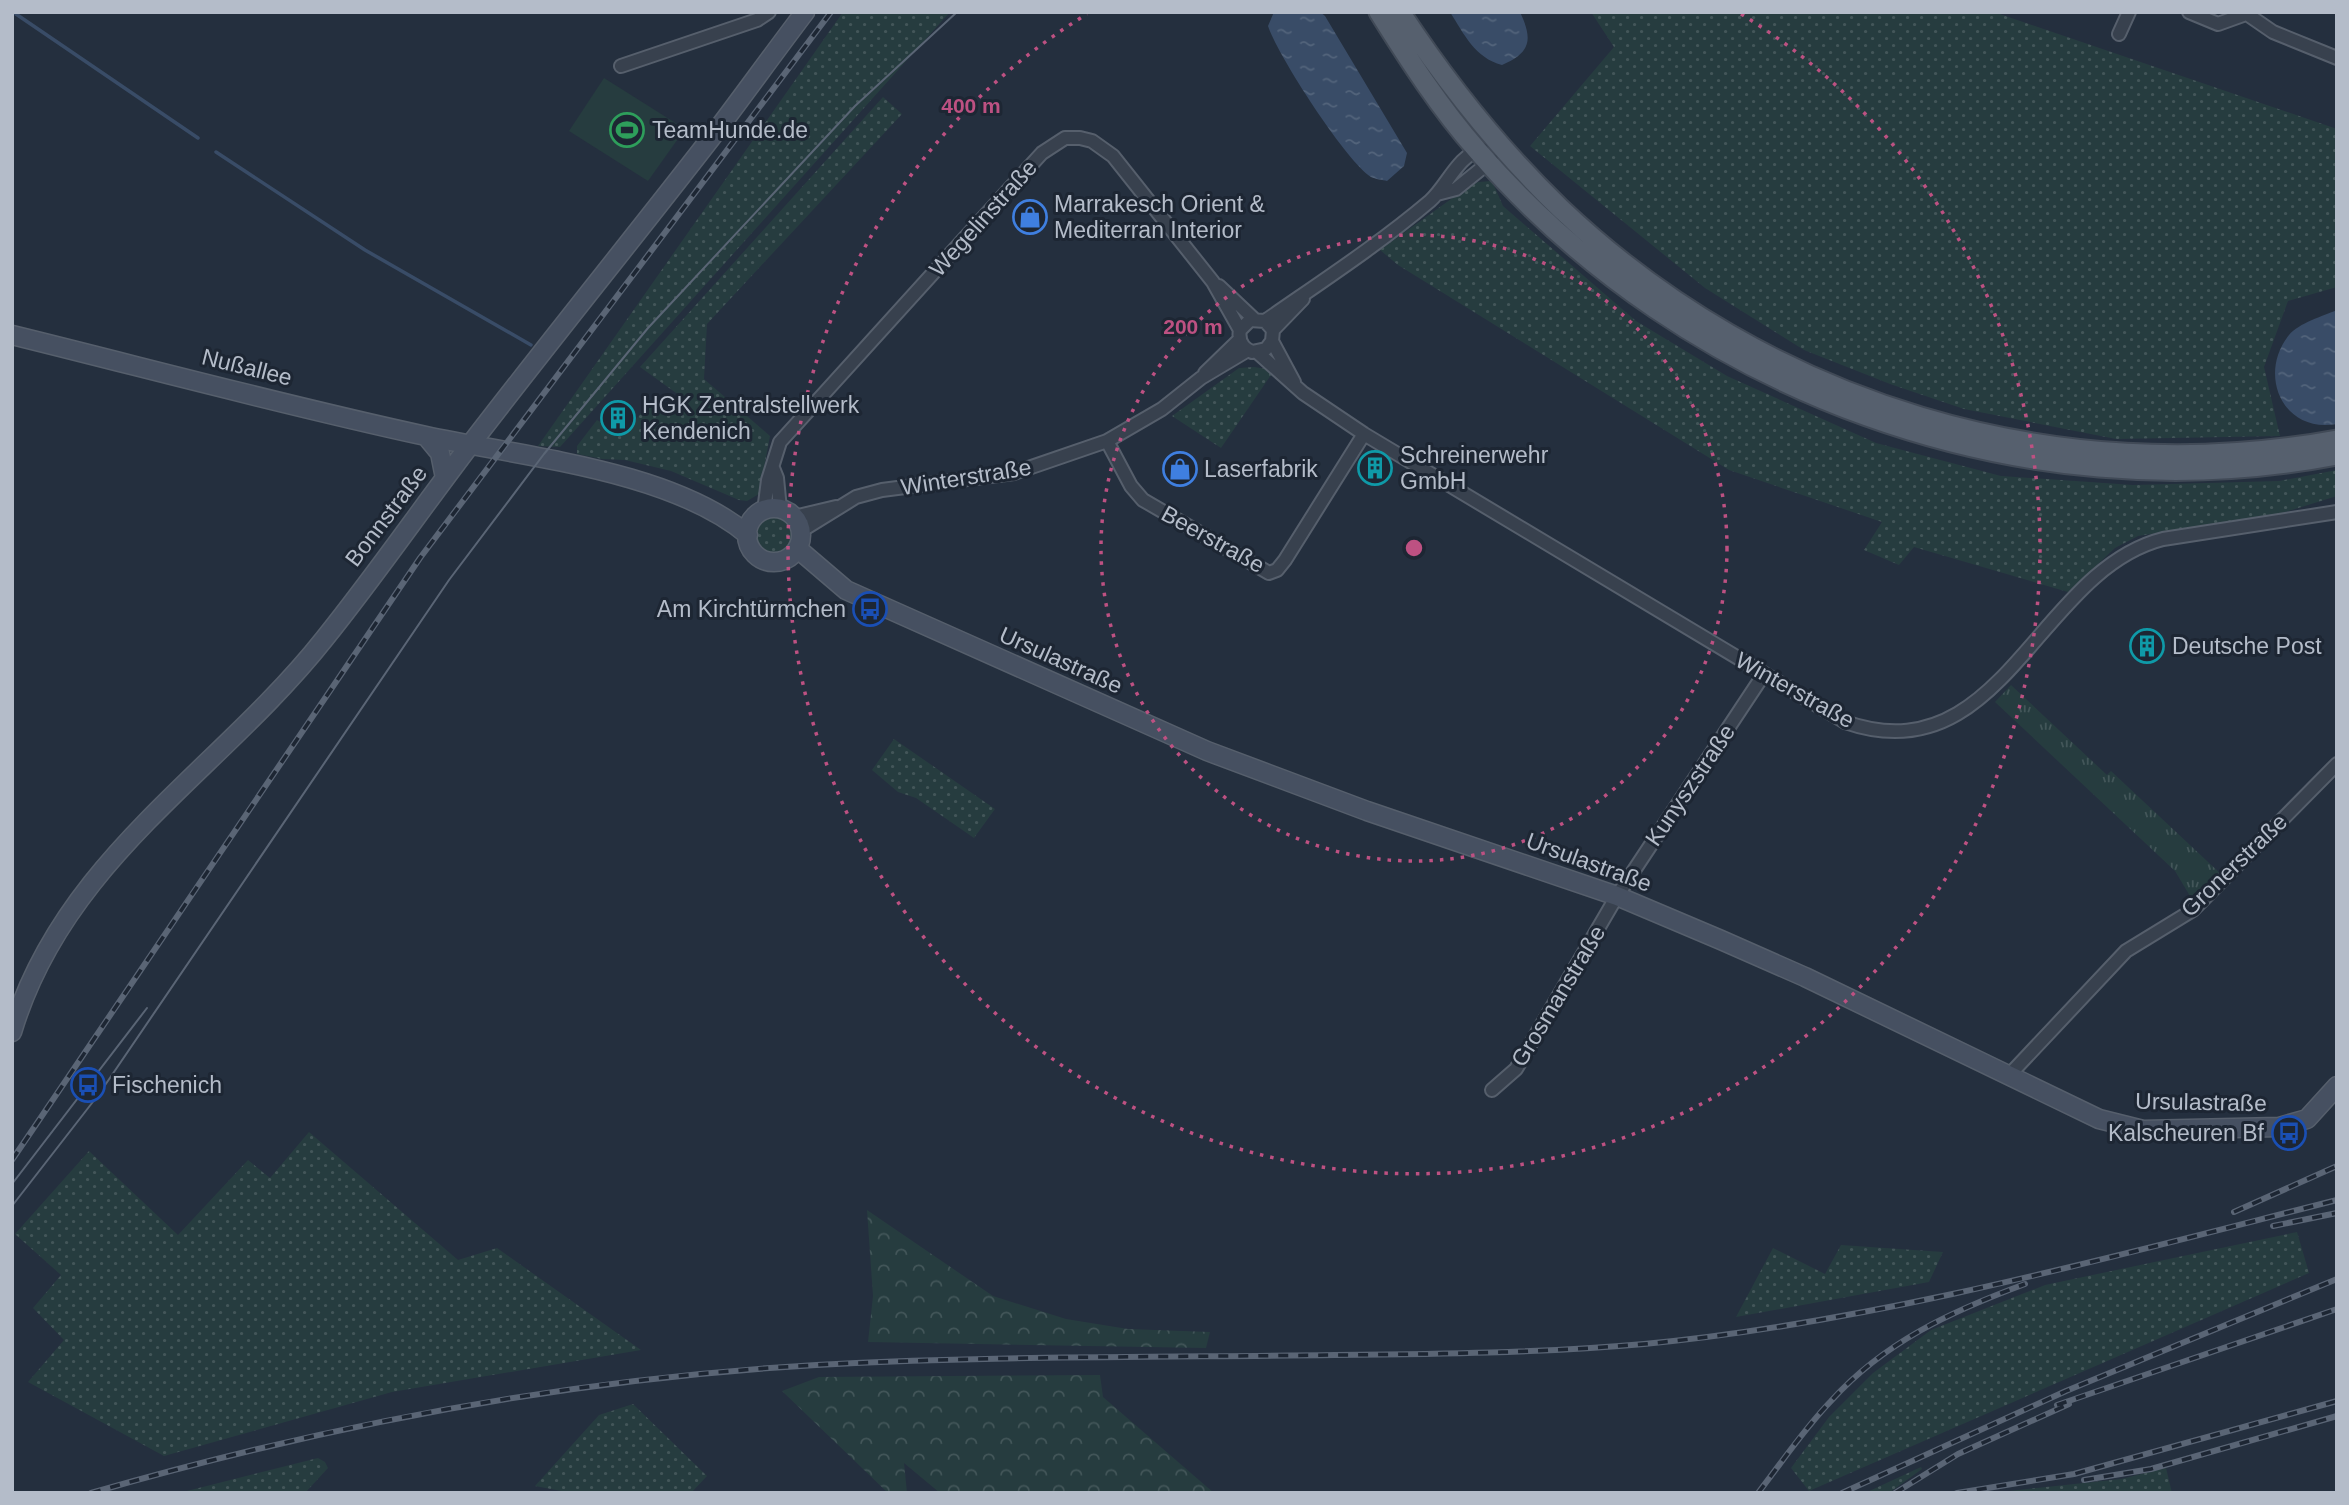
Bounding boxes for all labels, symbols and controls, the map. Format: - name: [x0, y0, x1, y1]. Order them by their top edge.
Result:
- text: 400 m: [941, 94, 1001, 117]
- sports icon: TeamHunde.de: [608, 111, 646, 149]
- place label: TeamHunde.de: [652, 117, 808, 143]
- street label: Wegelinstraße: [924, 154, 1042, 282]
- place label: Marrakesch Orient & Mediterran Interior: [1054, 191, 1265, 243]
- shop icon: Marrakesch Orient & Mediterran Interior: [1011, 198, 1049, 236]
- text: 200 m: [1163, 315, 1223, 338]
- street label: Nußallee: [199, 343, 295, 391]
- place label: HGK Zentralstellwerk Kendenich: [642, 392, 860, 444]
- building icon: HGK Zentralstellwerk Kendenich: [599, 399, 637, 437]
- place label: Schreinerwehr GmbH: [1400, 442, 1549, 494]
- building icon: Schreinerwehr GmbH: [1356, 449, 1394, 487]
- shop icon: Laserfabrik: [1161, 450, 1199, 488]
- street label: Winterstraße: [899, 454, 1033, 500]
- place label: Laserfabrik: [1204, 456, 1318, 482]
- street label: Bonnstraße: [340, 461, 432, 571]
- street label: Beerstraße: [1157, 500, 1269, 578]
- centre of rings: [1402, 536, 1426, 560]
- bus stop icon: Am Kirchtürmchen: [851, 590, 889, 628]
- place label: Am Kirchtürmchen: [657, 596, 846, 622]
- street label: Ursulastraße: [996, 621, 1126, 699]
- building icon: Deutsche Post: [2128, 627, 2166, 665]
- place label: Deutsche Post: [2172, 633, 2322, 659]
- street label: Winterstraße: [1731, 647, 1859, 733]
- street label: Kunyszstraße: [1640, 719, 1740, 851]
- street label: Gronerstraße: [2176, 808, 2292, 922]
- street label: Ursulastraße: [1523, 827, 1655, 897]
- street label: Grosmanstraße: [1506, 921, 1610, 1071]
- bus stop icon: Fischenich: [69, 1066, 107, 1104]
- place label: Fischenich: [112, 1072, 222, 1098]
- street label: Ursulastraße: [2135, 1088, 2267, 1116]
- bus stop icon: Kalscheuren Bf: [2270, 1114, 2308, 1152]
- place label: Kalscheuren Bf: [2108, 1120, 2265, 1146]

